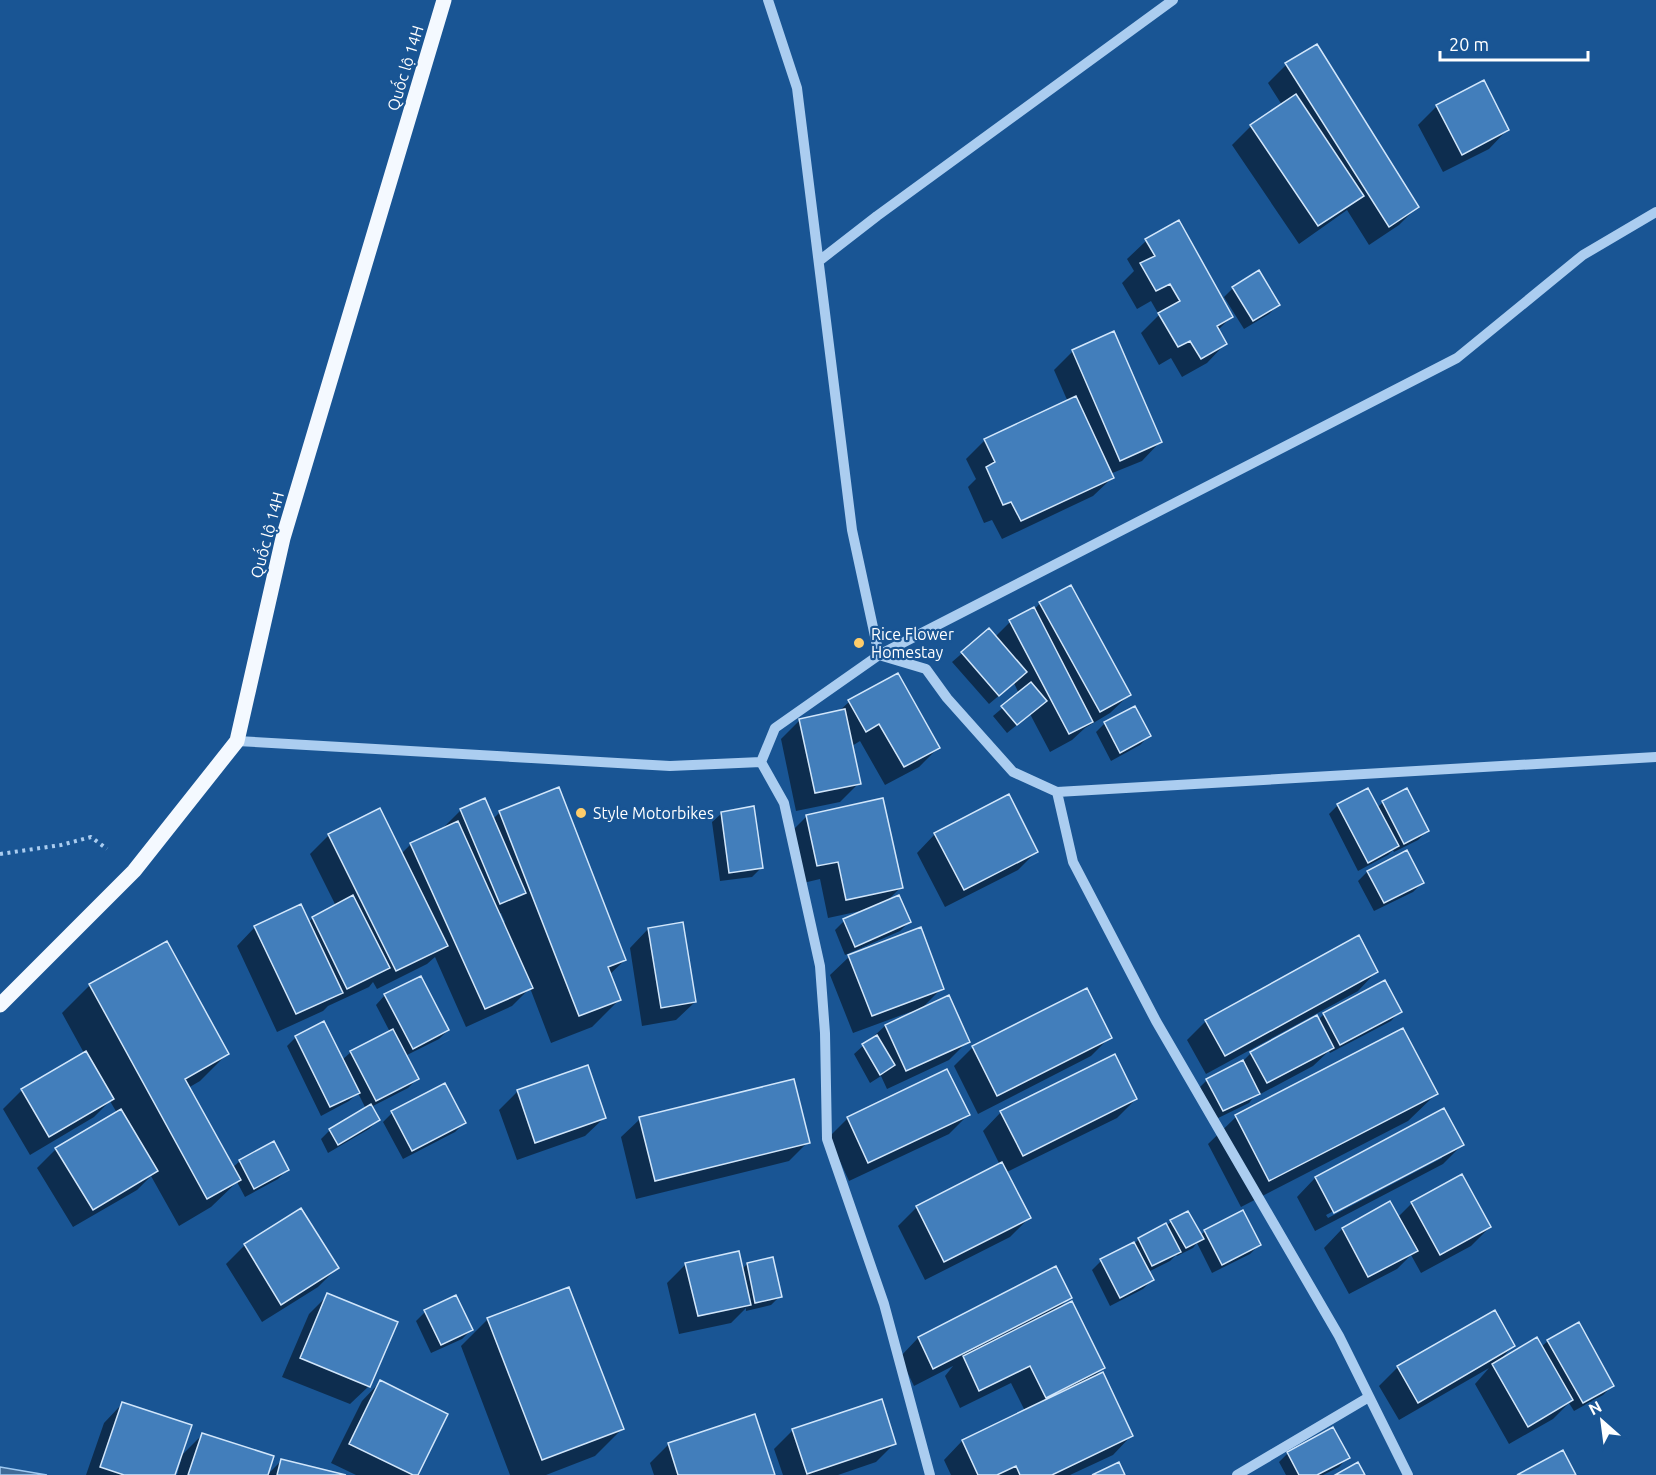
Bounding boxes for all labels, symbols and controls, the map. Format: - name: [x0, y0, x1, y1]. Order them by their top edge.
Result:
- street label: Quốc lộ 14H: [381, 22, 427, 113]
- scale bar: [1440, 24, 1588, 62]
- text: 20 m: [1449, 34, 1489, 54]
- street label: Quốc lộ 14H: [244, 489, 287, 580]
- place label: Rice Flower Homestay: [871, 625, 954, 661]
- marker: Rice Flower Homestay: [852, 636, 866, 650]
- place label: Style Motorbikes: [593, 804, 714, 822]
- marker: Style Motorbikes: [574, 806, 588, 820]
- north arrow: [1572, 1391, 1632, 1451]
- text: N: [1585, 1397, 1604, 1419]

